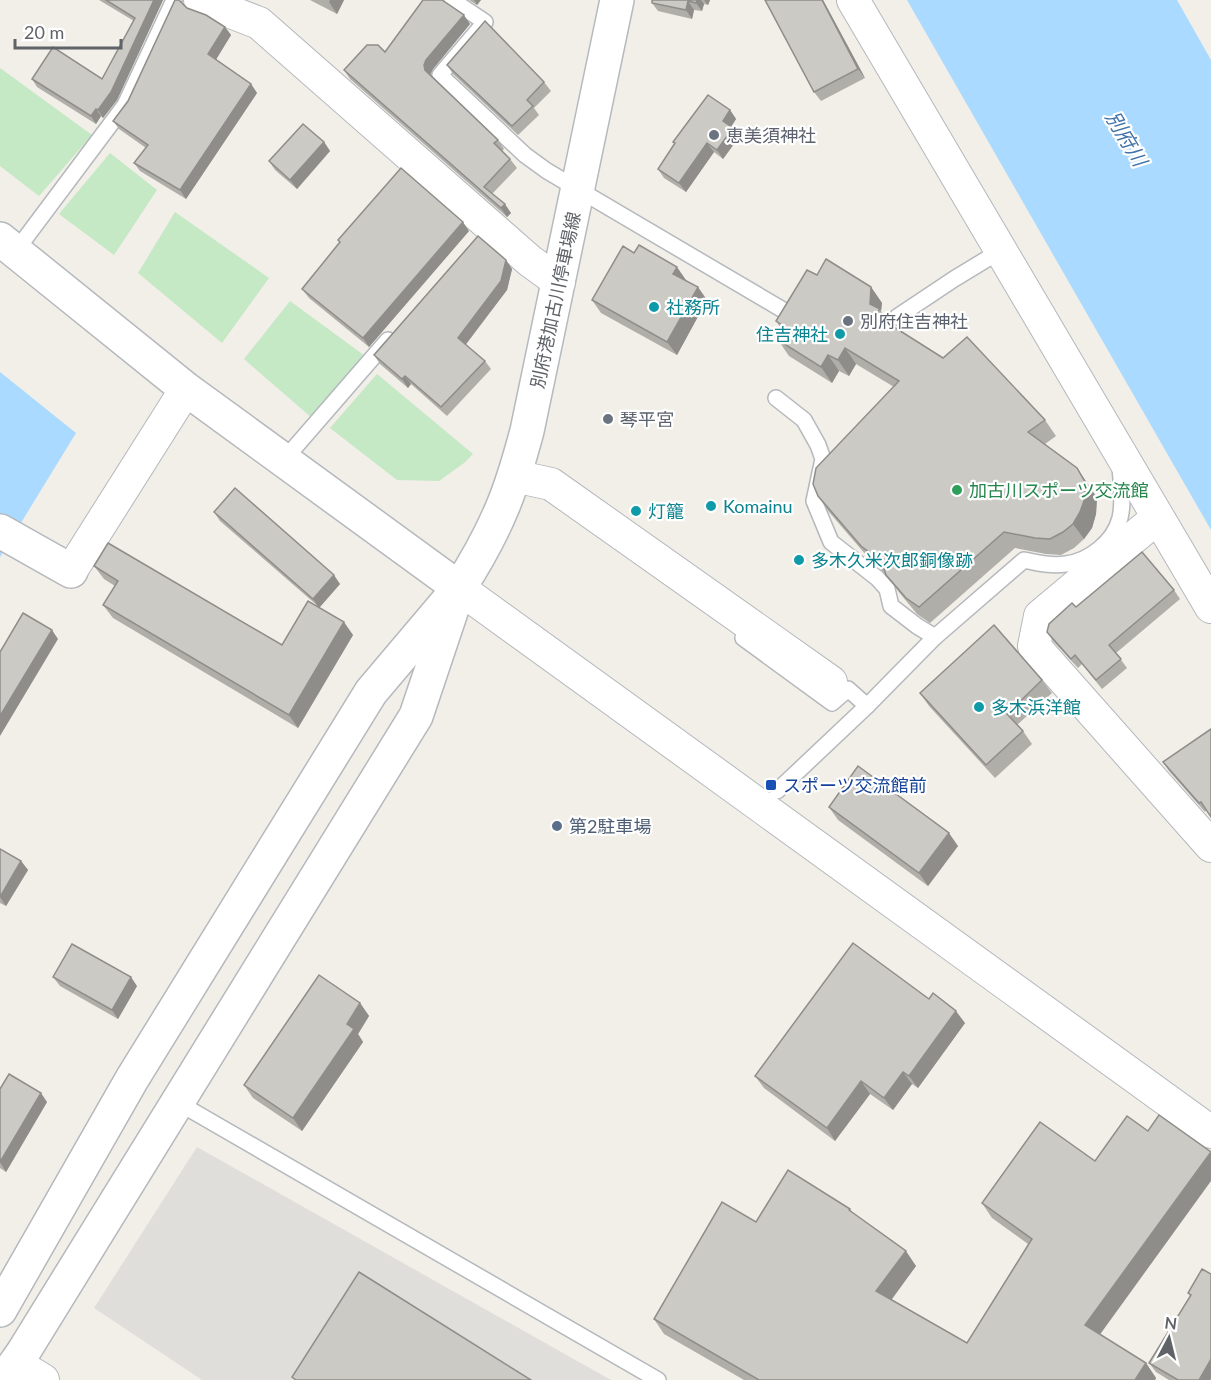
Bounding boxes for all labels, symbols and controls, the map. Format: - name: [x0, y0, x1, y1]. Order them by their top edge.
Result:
- scale bar: [15, 12, 122, 50]
- text: 20 m: [24, 21, 64, 43]
- water label: 別府川: [1101, 106, 1154, 172]
- place label: 恵美須神社: [726, 124, 816, 146]
- marker: 恵美須神社: [707, 128, 721, 142]
- street label: 別府港加古川停車場線: [526, 210, 584, 390]
- place label: 社務所: [666, 296, 720, 318]
- marker: 社務所: [647, 300, 661, 314]
- place label: 別府住吉神社: [860, 310, 968, 332]
- marker: 別府住吉神社: [841, 314, 855, 328]
- place label: 住吉神社: [756, 323, 828, 345]
- marker: 住吉神社: [833, 327, 847, 341]
- place label: 琴平宮: [620, 408, 674, 430]
- marker: 琴平宮: [601, 412, 615, 426]
- place label: 加古川スポーツ交流館: [969, 479, 1149, 501]
- marker: 加古川スポーツ交流館: [950, 483, 964, 497]
- place label: Komainu: [723, 495, 793, 517]
- marker: Komainu: [704, 499, 718, 513]
- place label: 灯籠: [648, 500, 684, 522]
- marker: 灯籠: [629, 504, 643, 518]
- place label: 多木久米次郎銅像跡: [811, 549, 973, 571]
- marker: 多木久米次郎銅像跡: [792, 553, 806, 567]
- place label: 多木浜洋館: [991, 696, 1081, 718]
- marker: 多木浜洋館: [972, 700, 986, 714]
- place label: スポーツ交流館前: [783, 774, 927, 796]
- marker: スポーツ交流館前: [764, 778, 778, 792]
- place label: 第2駐車場: [569, 815, 651, 837]
- marker: 第2駐車場: [550, 819, 564, 833]
- north arrow: [1139, 1308, 1199, 1368]
- text: N: [1164, 1312, 1178, 1333]

